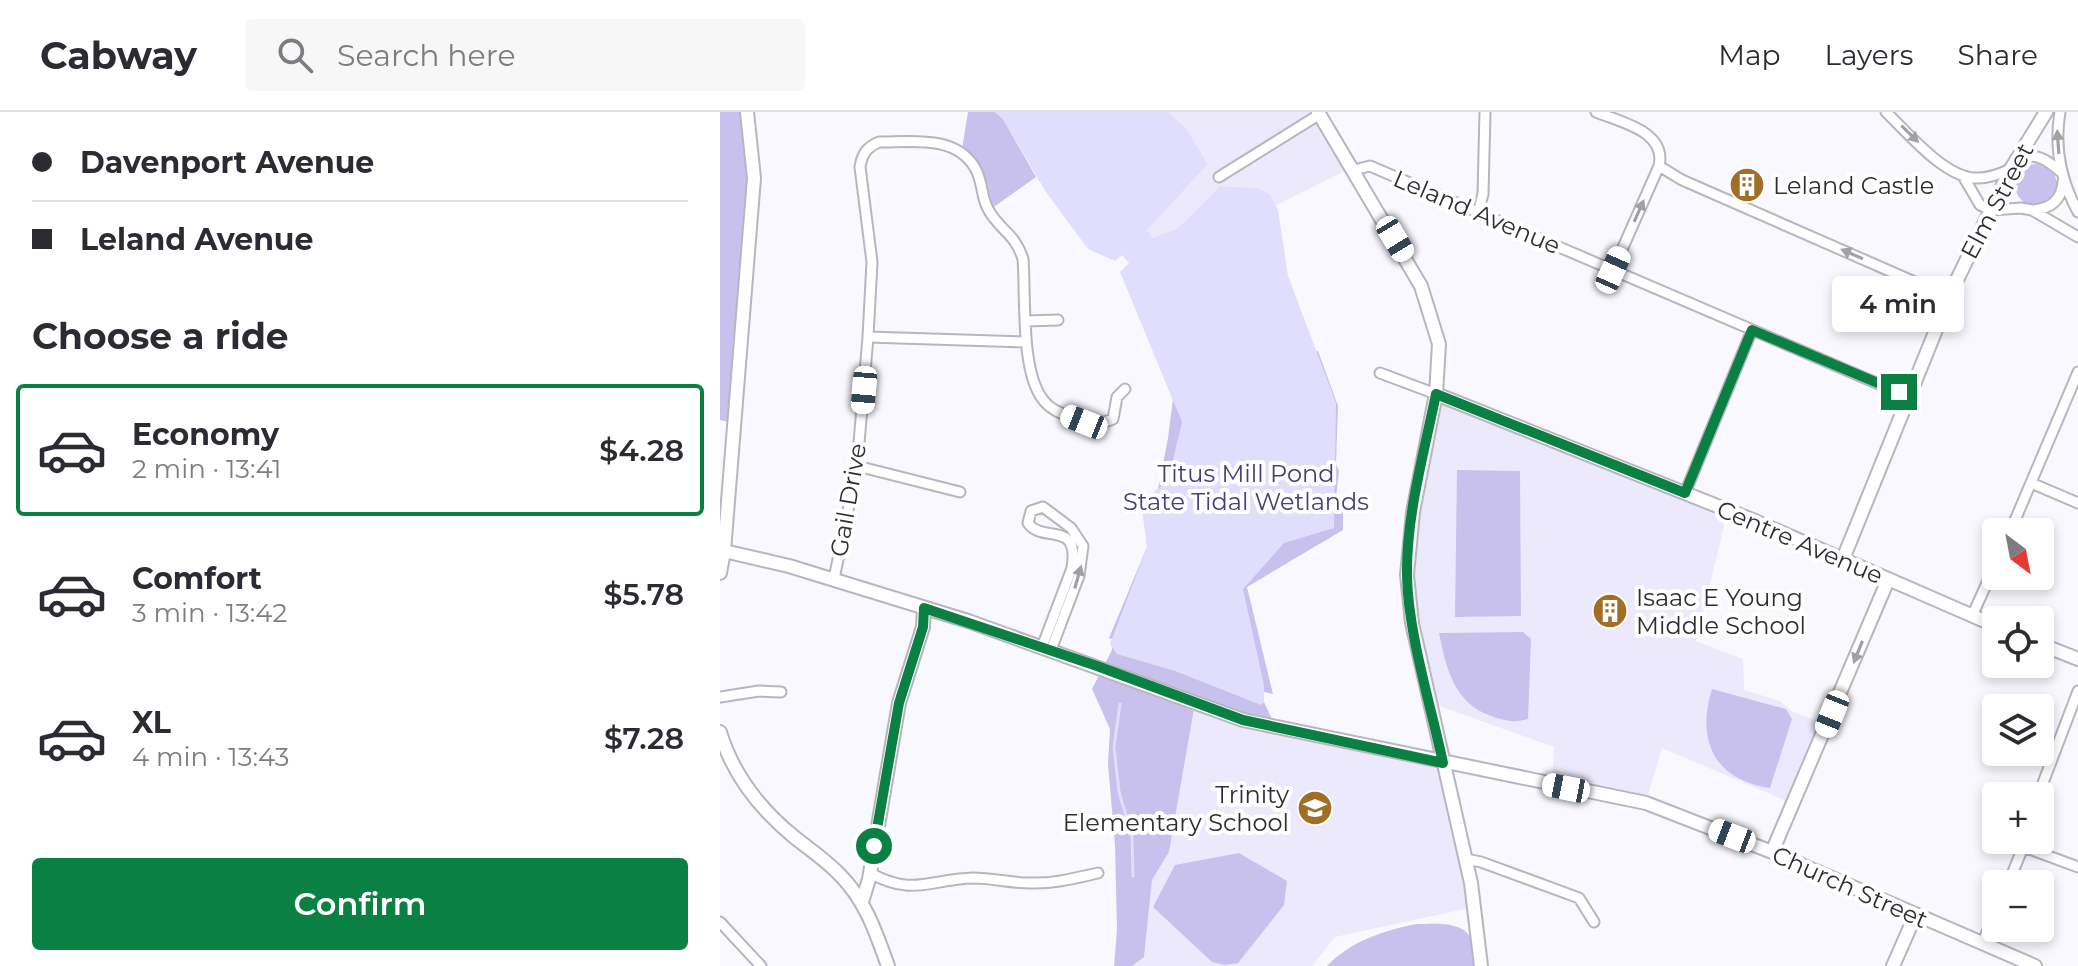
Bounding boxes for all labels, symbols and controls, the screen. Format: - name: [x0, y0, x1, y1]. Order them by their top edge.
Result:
- search box: [245, 19, 805, 91]
- text: Cabway: [40, 32, 197, 79]
- icon: search: [273, 33, 317, 77]
- text: Search here: [337, 37, 516, 74]
- text: Map: [1718, 38, 1781, 72]
- text: Layers: [1825, 38, 1914, 72]
- text: Share: [1958, 38, 2038, 72]
- one-way arrow: [1900, 125, 1919, 143]
- one-way arrow: [2051, 129, 2064, 154]
- street label: Elm Street: [1954, 138, 2040, 264]
- text: Davenport Avenue: [80, 144, 374, 181]
- street label: Leland Avenue: [1389, 164, 1565, 260]
- building icon: Leland Castle: [1728, 166, 1766, 204]
- place label: Leland Castle: [1773, 171, 1934, 200]
- one-way arrow: [1632, 199, 1646, 223]
- car: [1372, 212, 1418, 266]
- text: Leland Avenue: [80, 221, 313, 258]
- car: [1592, 243, 1634, 297]
- one-way arrow: [1841, 247, 1864, 261]
- callout: 4 min: [1833, 276, 1965, 332]
- text: 4 min: [1859, 288, 1937, 320]
- text: Choose a ride: [32, 314, 289, 358]
- car: [850, 365, 878, 415]
- route end: [1881, 374, 1917, 410]
- car: [1057, 402, 1111, 442]
- icon: car: [36, 414, 108, 486]
- text: Economy: [132, 416, 279, 453]
- text: $4.28: [599, 432, 684, 469]
- street label: Gail Drive: [824, 441, 872, 559]
- text: 2 min · 13:41: [132, 453, 281, 485]
- park label: Titus Mill Pond State Tidal Wetlands: [1123, 459, 1369, 516]
- street label: Centre Avenue: [1713, 494, 1887, 590]
- north arrow: [1982, 518, 2054, 590]
- map controls: [1982, 518, 2054, 942]
- icon: car: [36, 558, 108, 630]
- text: Comfort: [132, 560, 262, 597]
- one-way arrow: [1072, 564, 1085, 588]
- text: $5.78: [603, 576, 684, 613]
- place label: Isaac E Young Middle School: [1636, 583, 1806, 640]
- building icon: Isaac E Young Middle School: [1591, 592, 1629, 630]
- text: 3 min · 13:42: [132, 597, 287, 629]
- button: locate: [1982, 606, 2054, 678]
- one-way arrow: [1852, 640, 1865, 664]
- car: [1812, 687, 1852, 741]
- button: layers: [1982, 694, 2054, 766]
- icon: car: [36, 702, 108, 774]
- text: XL: [132, 704, 171, 741]
- text: $7.28: [604, 720, 684, 757]
- text: 4 min · 13:43: [132, 741, 289, 773]
- car: [1540, 772, 1592, 804]
- place label: Trinity Elementary School: [1063, 780, 1289, 837]
- button: +: [1982, 782, 2054, 854]
- school or university icon: Trinity Elementary School: [1296, 789, 1334, 827]
- car: [1705, 816, 1759, 856]
- route start: [856, 828, 892, 864]
- street label: Church Street: [1768, 840, 1932, 934]
- button: Confirm: [32, 858, 688, 950]
- button: −: [1982, 870, 2054, 942]

